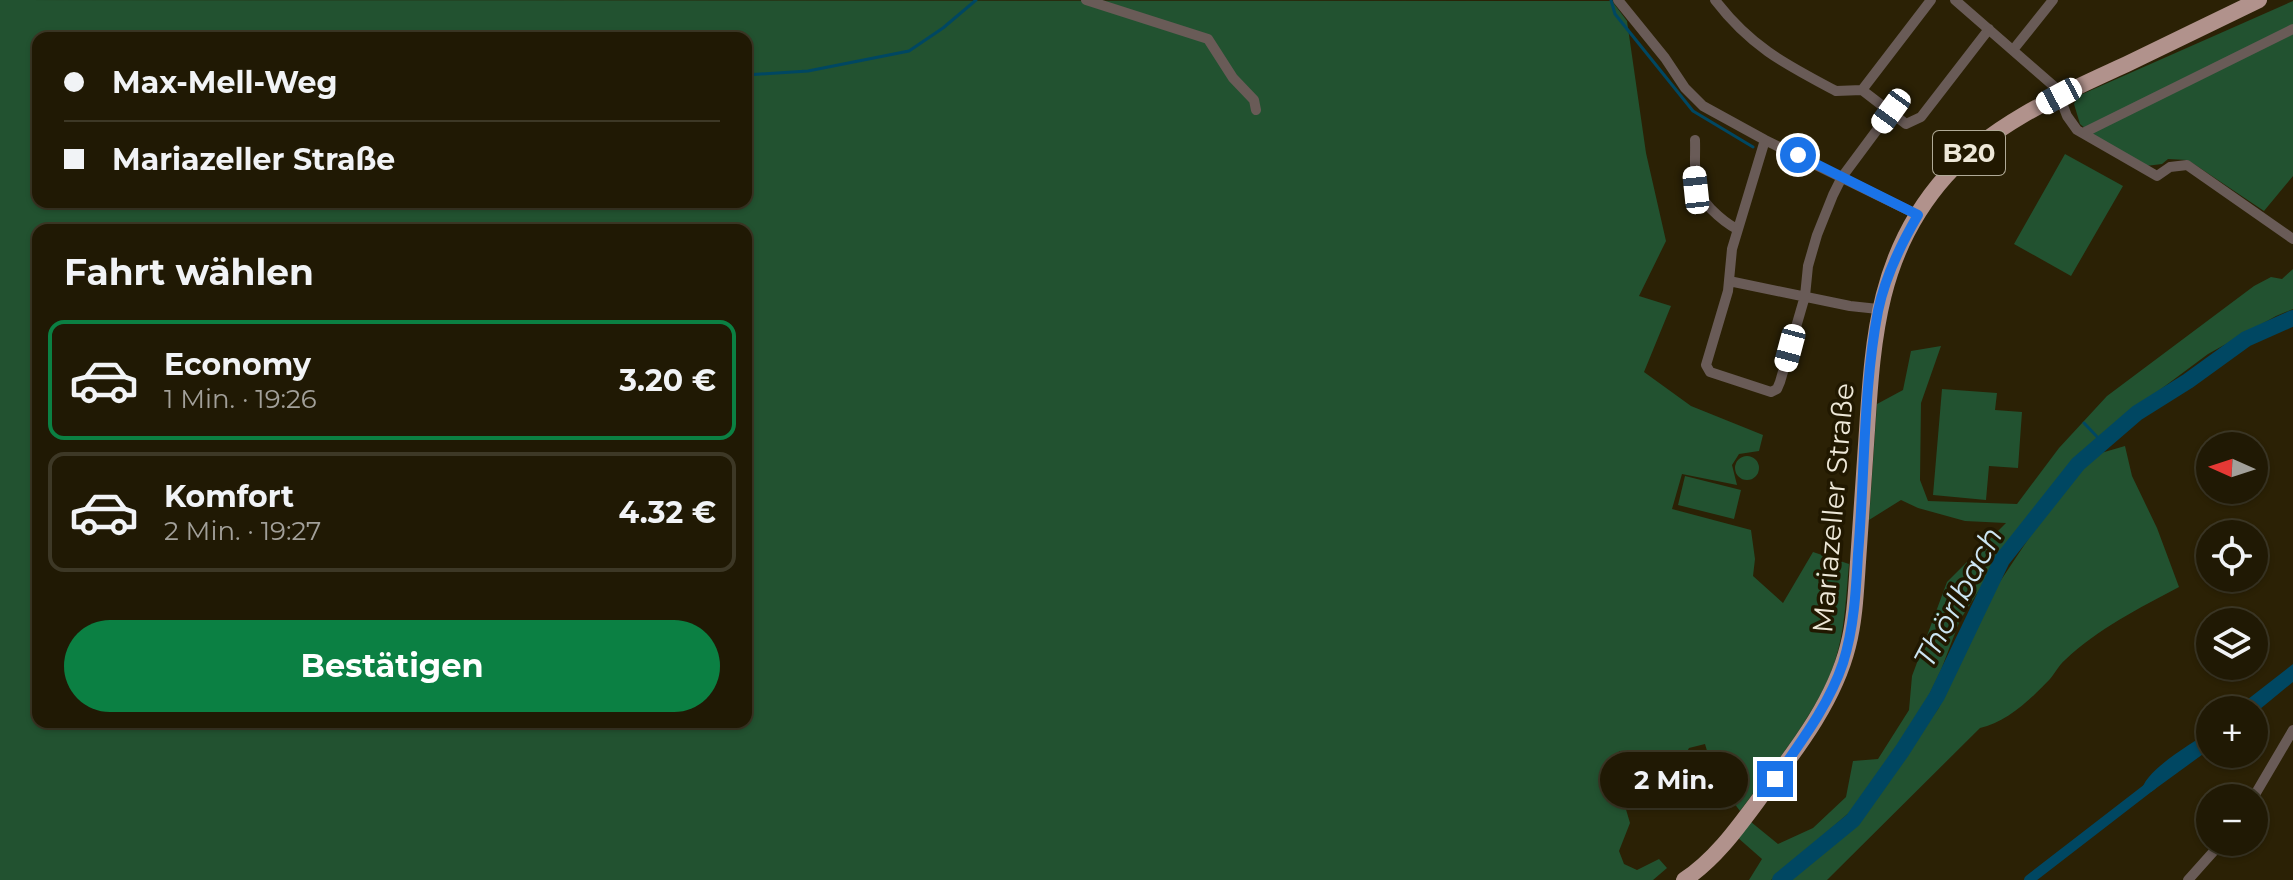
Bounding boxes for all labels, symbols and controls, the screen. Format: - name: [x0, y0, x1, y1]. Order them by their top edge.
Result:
- text: Max-Mell-Weg: [112, 64, 337, 101]
- car: [2032, 74, 2086, 118]
- car: [1867, 85, 1915, 137]
- road number: B20: [1933, 131, 2005, 175]
- route start: [1780, 137, 1816, 173]
- text: Mariazeller Straße: [112, 141, 395, 178]
- car: [1682, 165, 1710, 215]
- text: Fahrt wählen: [64, 250, 314, 294]
- car: [1772, 322, 1808, 374]
- icon: car: [68, 344, 140, 416]
- text: Economy: [164, 346, 311, 383]
- text: 3.20 €: [619, 362, 716, 399]
- street label: Mariazeller Straße: [1805, 382, 1861, 634]
- text: 1 Min. · 19:26: [164, 383, 317, 415]
- north arrow: [2196, 432, 2268, 504]
- map controls: [2196, 432, 2268, 856]
- icon: car: [68, 476, 140, 548]
- text: Komfort: [164, 478, 294, 515]
- text: 4.32 €: [618, 494, 716, 531]
- text: 2 Min. · 19:27: [164, 515, 321, 547]
- water label: Thörlbach: [1906, 520, 2010, 674]
- button: locate: [2196, 520, 2268, 592]
- button: layers: [2196, 608, 2268, 680]
- button: Bestätigen: [64, 620, 720, 712]
- button: +: [2196, 696, 2268, 768]
- callout: 2 Min.: [1599, 751, 1747, 807]
- route end: [1757, 761, 1793, 797]
- text: 2 Min.: [1634, 764, 1714, 796]
- button: −: [2196, 784, 2268, 856]

